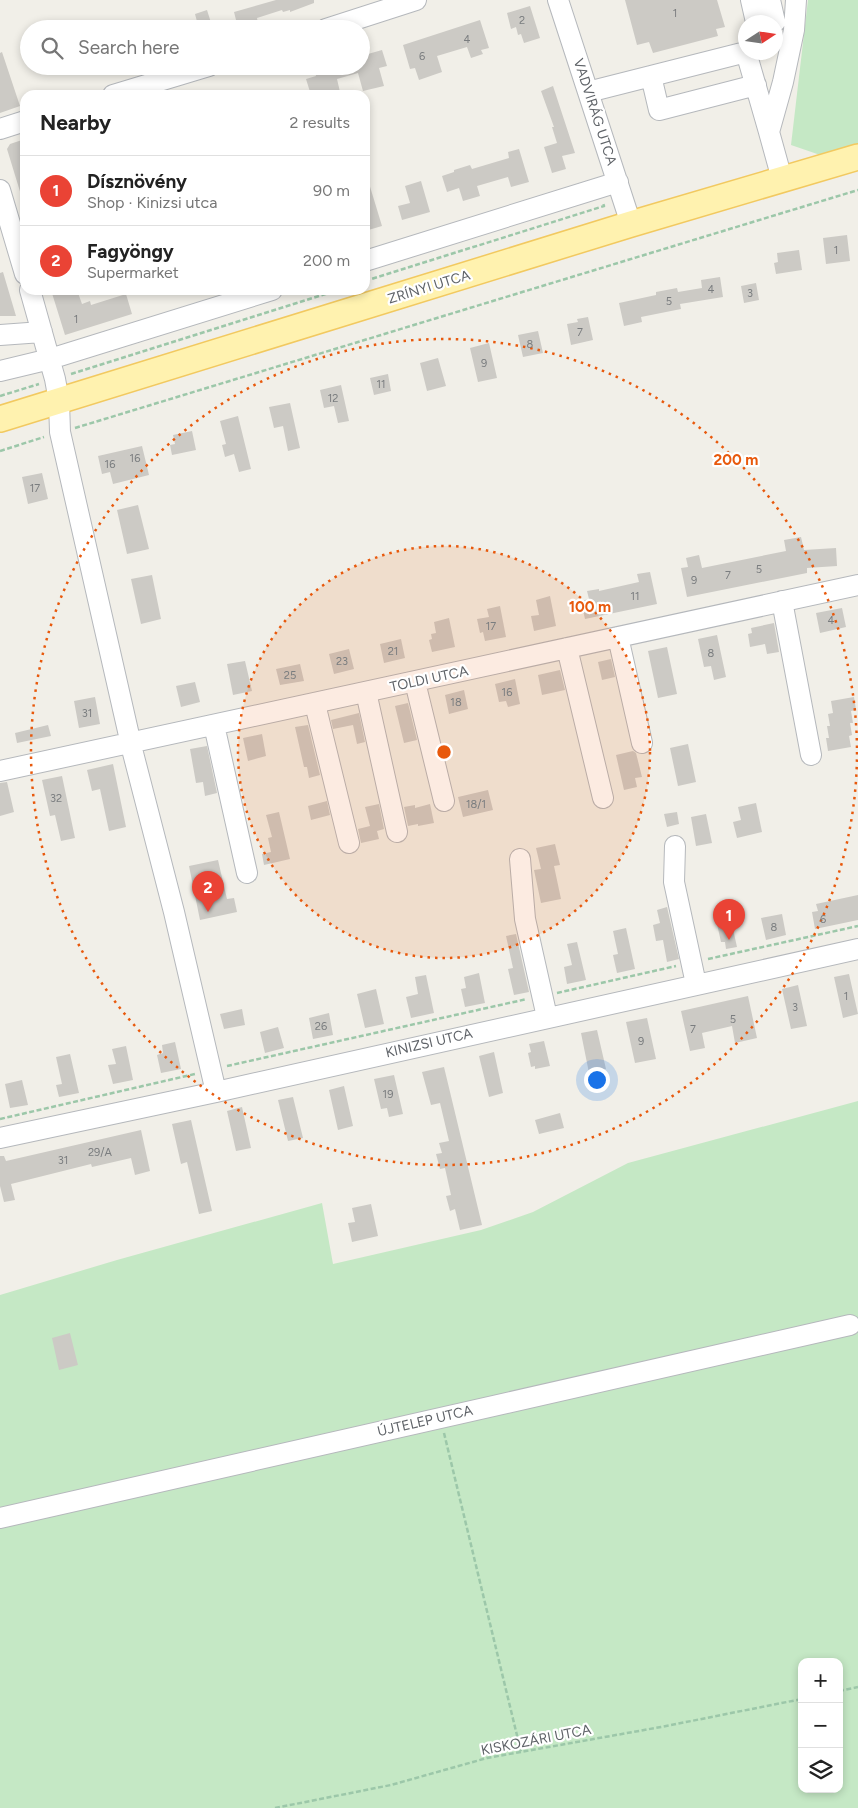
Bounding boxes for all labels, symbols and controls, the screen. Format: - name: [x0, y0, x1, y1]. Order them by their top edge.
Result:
- house number: 1: [673, 7, 677, 20]
- house number: 2: [519, 14, 525, 27]
- north arrow: [738, 15, 783, 60]
- search box: [20, 20, 370, 75]
- house number: 4: [464, 33, 471, 46]
- icon: search: [38, 34, 66, 62]
- text: Search here: [78, 36, 180, 59]
- house number: 6: [419, 50, 425, 63]
- street label: VADVIRÁG UTCA: [570, 57, 620, 168]
- text: Nearby: [40, 110, 111, 135]
- text: 2 results: [290, 113, 350, 132]
- text: Dísznövény: [87, 170, 187, 193]
- text: 1: [53, 181, 59, 200]
- text: 90 m: [313, 181, 350, 200]
- text: Shop · Kinizsi utca: [87, 193, 217, 212]
- text: Fagyöngy: [87, 240, 174, 263]
- house number: 1: [834, 244, 838, 257]
- text: 2: [51, 251, 61, 270]
- text: 200 m: [303, 251, 350, 270]
- text: Supermarket: [87, 263, 179, 282]
- street label: ZRÍNYI UTCA: [386, 266, 473, 308]
- house number: 4: [708, 283, 715, 296]
- house number: 3: [747, 287, 753, 300]
- house number: 5: [666, 295, 672, 308]
- house number: 1: [74, 313, 78, 326]
- house number: 7: [577, 326, 583, 339]
- house number: 8: [527, 338, 534, 351]
- house number: 9: [481, 357, 487, 370]
- house number: 11: [376, 378, 386, 391]
- house number: 12: [328, 392, 338, 405]
- text: 200 m: [714, 451, 758, 469]
- house number: 16: [130, 452, 140, 465]
- house number: 16: [105, 458, 115, 471]
- house number: 17: [30, 482, 40, 495]
- house number: 5: [756, 563, 762, 576]
- house number: 7: [725, 569, 731, 582]
- house number: 9: [691, 574, 697, 587]
- house number: 11: [630, 590, 640, 603]
- text: 100 m: [569, 598, 611, 616]
- house number: 4: [828, 614, 835, 627]
- house number: 17: [486, 620, 496, 633]
- house number: 21: [388, 645, 398, 658]
- house number: 8: [708, 647, 715, 660]
- house number: 23: [336, 655, 348, 668]
- street label: TOLDI UTCA: [388, 662, 470, 696]
- house number: 25: [284, 669, 296, 682]
- house number: 16: [502, 686, 512, 699]
- house number: 18: [450, 696, 462, 709]
- house number: 31: [82, 707, 92, 720]
- centre of rings: [435, 743, 453, 761]
- house number: 32: [50, 792, 62, 805]
- house number: 18/1: [466, 798, 486, 811]
- pin: 2: [192, 871, 224, 912]
- pin: 1: [713, 899, 745, 940]
- house number: 6: [820, 913, 826, 926]
- house number: 8: [771, 921, 778, 934]
- house number: 1: [844, 990, 848, 1003]
- house number: 3: [792, 1001, 798, 1014]
- house number: 5: [730, 1013, 736, 1026]
- house number: 26: [315, 1020, 327, 1033]
- house number: 7: [690, 1023, 696, 1036]
- street label: KINIZSI UTCA: [384, 1025, 475, 1061]
- house number: 9: [638, 1035, 644, 1048]
- your location: [584, 1067, 610, 1093]
- house number: 19: [383, 1088, 393, 1101]
- house number: 29/A: [88, 1146, 113, 1159]
- house number: 31: [58, 1154, 68, 1167]
- street label: ÚJTELEP UTCA: [376, 1402, 475, 1440]
- map controls: [798, 1658, 843, 1793]
- button: +: [798, 1658, 843, 1703]
- button: −: [798, 1703, 843, 1748]
- street label: KISKOZÁRI UTCA: [479, 1721, 593, 1759]
- button: layers: [798, 1748, 843, 1793]

